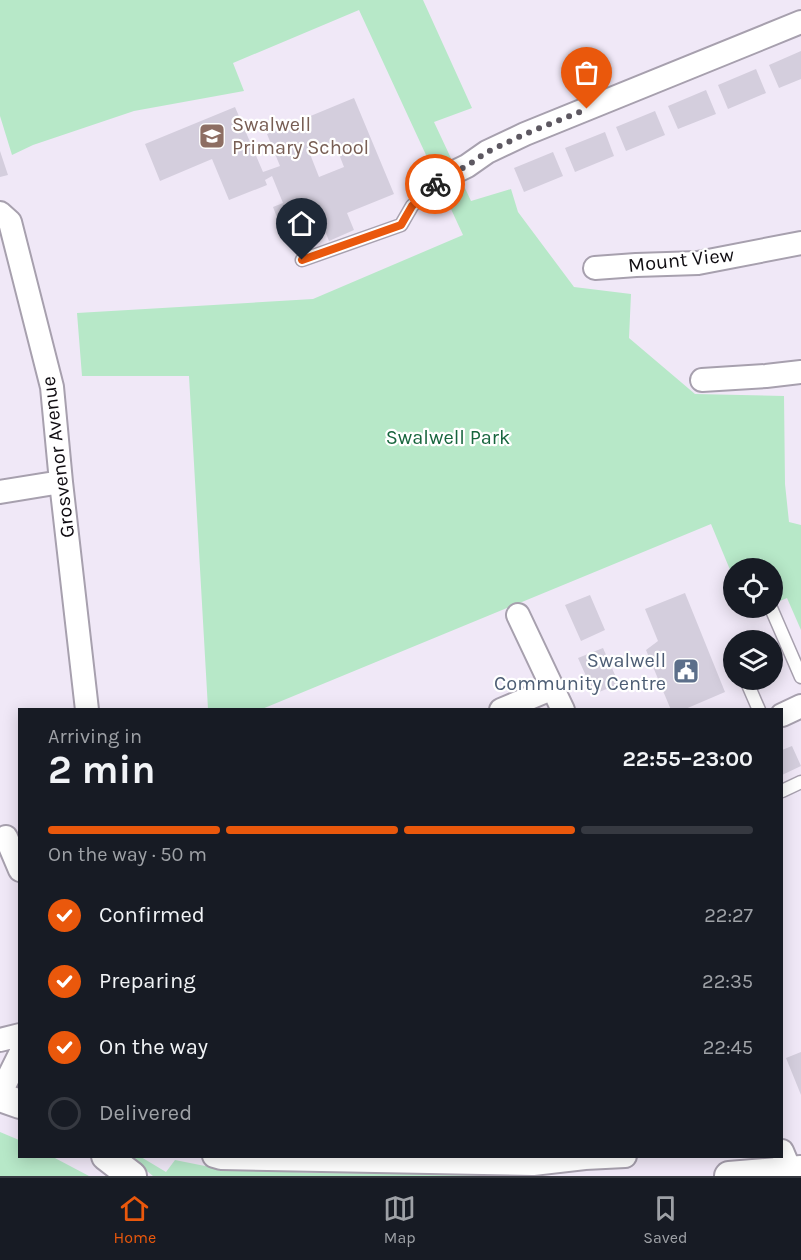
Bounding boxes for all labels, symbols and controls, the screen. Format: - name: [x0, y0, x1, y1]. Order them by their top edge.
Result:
- pin: [561, 47, 612, 109]
- icon: bag: [570, 56, 603, 89]
- place label: Swalwell Primary School: [232, 113, 369, 159]
- school or university icon: Swalwell Primary School: [197, 121, 227, 151]
- courier: [405, 154, 465, 214]
- icon: bike: [419, 168, 452, 201]
- pin: [276, 198, 327, 260]
- icon: home: [285, 207, 318, 240]
- street label: Mount View: [627, 243, 736, 277]
- street label: Grosvenor Avenue: [37, 375, 79, 539]
- park label: Swalwell Park: [386, 426, 510, 449]
- map controls: [723, 558, 783, 690]
- button: locate: [723, 558, 783, 618]
- button: layers: [723, 630, 783, 690]
- place label: Swalwell Community Centre: [494, 649, 666, 695]
- public building icon: Swalwell Community Centre: [671, 656, 701, 686]
- text: Arriving in: [48, 725, 142, 748]
- text: 22:55–23:00: [623, 746, 753, 772]
- text: 2 min: [48, 747, 156, 793]
- text: On the way · 50 m: [48, 843, 207, 866]
- icon: check: [48, 899, 81, 932]
- text: Confirmed: [99, 902, 205, 928]
- text: 22:27: [704, 904, 753, 927]
- icon: check: [48, 965, 81, 998]
- text: Preparing: [99, 968, 196, 994]
- text: 22:35: [702, 970, 753, 993]
- icon: check: [48, 1031, 81, 1064]
- text: On the way: [99, 1034, 208, 1060]
- text: 22:45: [703, 1036, 753, 1059]
- text: Delivered: [99, 1100, 192, 1126]
- tab: Home: [114, 1192, 156, 1247]
- tab: Map: [383, 1192, 416, 1247]
- tab: Saved: [643, 1192, 687, 1247]

